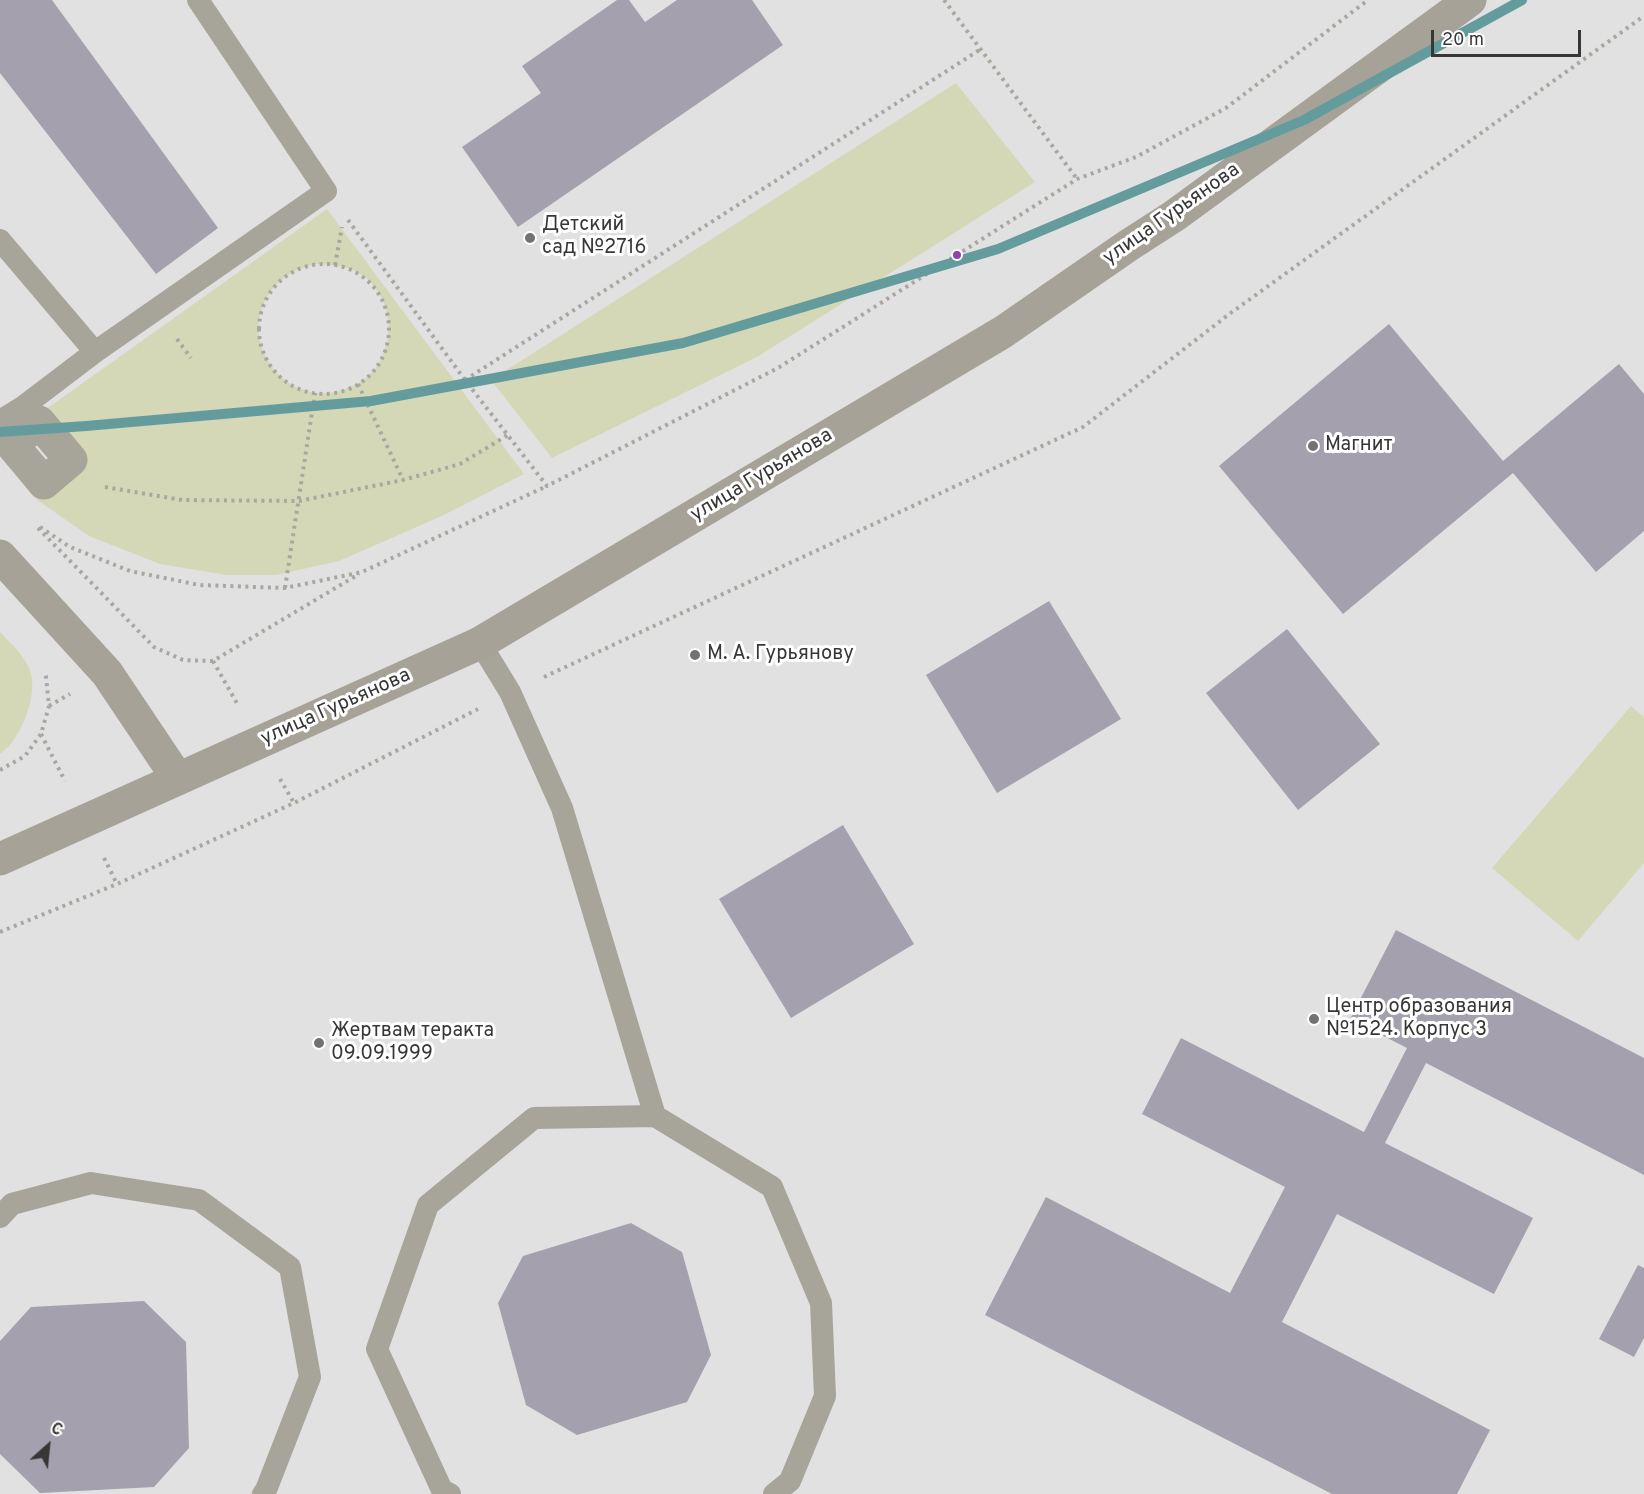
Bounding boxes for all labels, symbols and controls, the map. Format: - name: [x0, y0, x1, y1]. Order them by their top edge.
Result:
- scale bar: [1434, 18, 1584, 56]
- text: 20 m: [1442, 29, 1484, 52]
- street label: улица Гурьянова: [1099, 159, 1245, 271]
- place label: Детский сад №2716: [542, 214, 646, 261]
- marker: Детский сад №2716: [523, 231, 537, 245]
- unlabelled marker: [951, 249, 963, 261]
- street label: улица Гурьянова: [687, 424, 837, 528]
- place label: Магнит: [1325, 434, 1393, 458]
- marker: Магнит: [1306, 439, 1320, 453]
- place label: М. А. Гурьянову: [707, 643, 854, 667]
- marker: М. А. Гурьянову: [688, 648, 702, 662]
- street label: улица Гурьянова: [257, 664, 415, 752]
- place label: Центр образования №1524. Корпус 3: [1326, 996, 1512, 1043]
- marker: Центр образования №1524. Корпус 3: [1307, 1012, 1321, 1026]
- place label: Жертвам теракта 09.09.1999: [331, 1020, 494, 1067]
- marker: Жертвам теракта 09.09.1999: [312, 1036, 326, 1050]
- north arrow: [18, 1416, 78, 1476]
- text: С: [47, 1419, 65, 1441]

